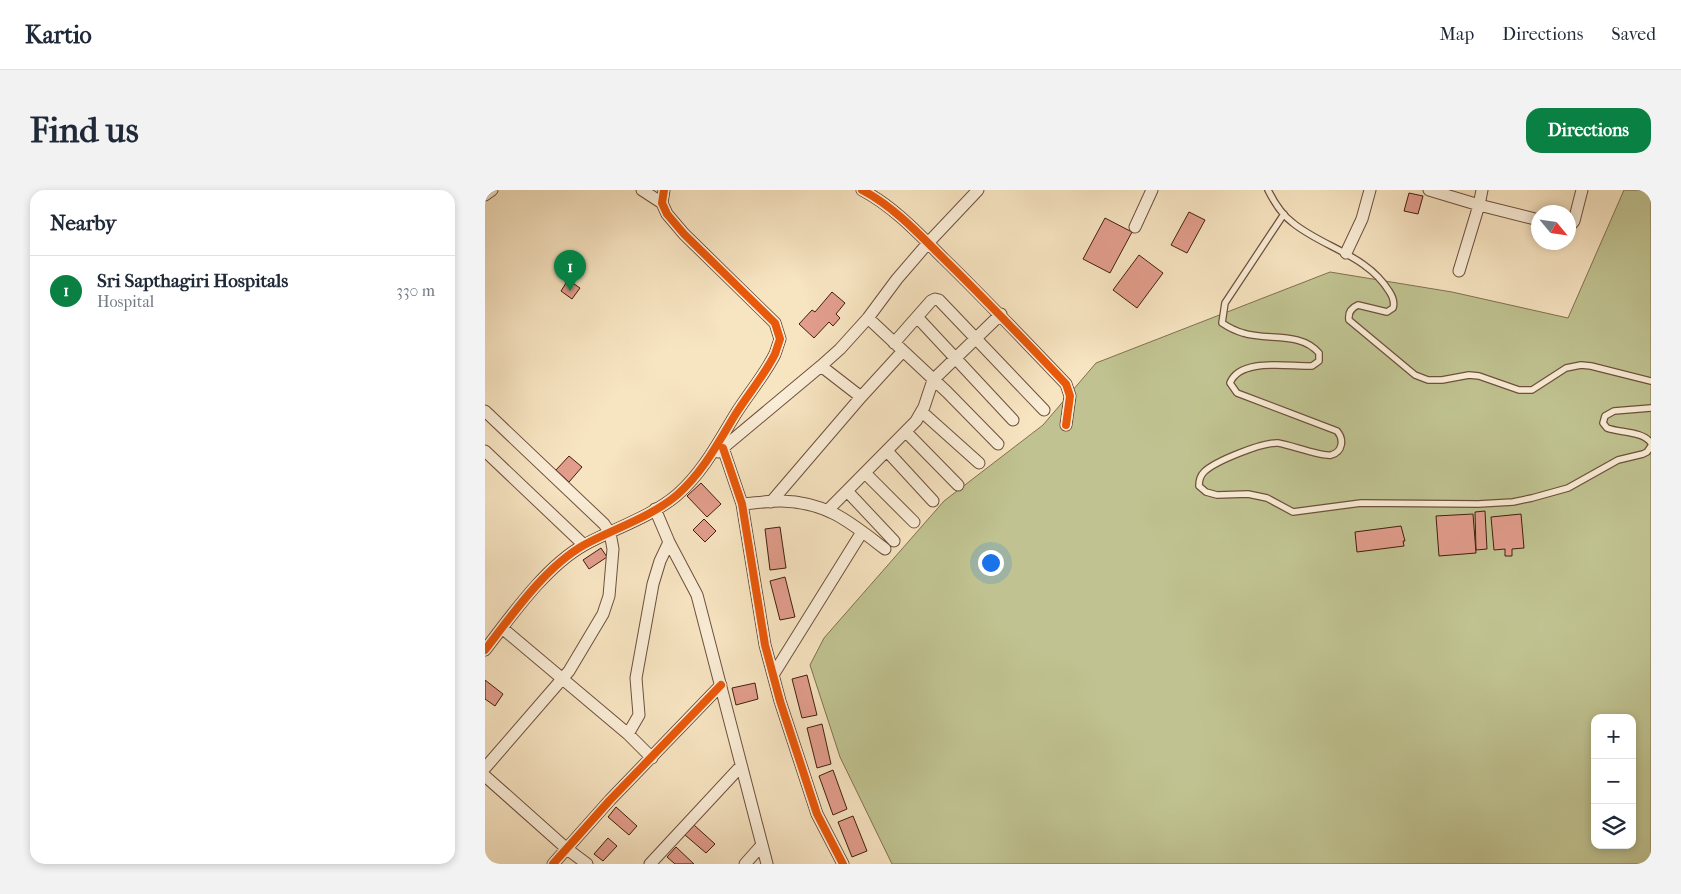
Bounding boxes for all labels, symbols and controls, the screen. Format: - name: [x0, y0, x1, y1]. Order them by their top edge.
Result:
- text: Kartio: [25, 21, 92, 49]
- text: Map: [1440, 24, 1474, 45]
- text: Directions: [1502, 24, 1583, 45]
- text: Saved: [1611, 24, 1656, 45]
- button: Directions: [1526, 108, 1651, 153]
- text: Find us: [30, 110, 139, 151]
- north arrow: [1531, 205, 1576, 250]
- text: Nearby: [50, 211, 116, 235]
- pin: 1: [554, 250, 586, 291]
- text: Sri Sapthagiri Hospitals: [97, 270, 288, 292]
- text: 1: [63, 281, 69, 300]
- text: 330 m: [396, 281, 435, 300]
- text: Hospital: [97, 292, 154, 311]
- your location: [978, 550, 1004, 576]
- map controls: [1591, 714, 1636, 849]
- button: +: [1591, 714, 1636, 759]
- button: −: [1591, 759, 1636, 804]
- button: layers: [1591, 804, 1636, 849]

